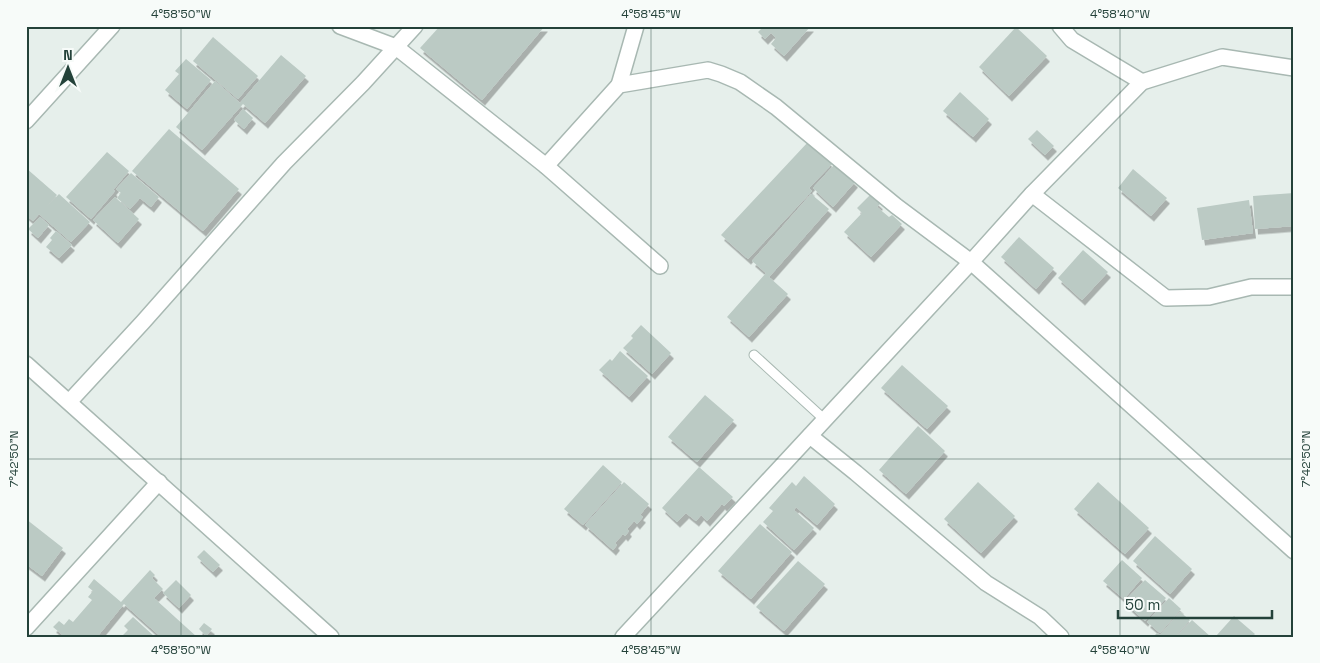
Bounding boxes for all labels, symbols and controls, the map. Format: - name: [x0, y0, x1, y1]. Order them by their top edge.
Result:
- text: 4°58'50"W: [151, 6, 212, 22]
- text: 4°58'45"W: [621, 6, 681, 22]
- text: 4°58'40"W: [1090, 6, 1151, 22]
- north arrow: [42, 42, 92, 92]
- text: N: [63, 46, 73, 64]
- text: 7°42'50"N: [6, 430, 22, 488]
- text: 7°42'50"N: [1298, 430, 1314, 488]
- scale bar: [1118, 588, 1271, 620]
- text: 50 m: [1125, 595, 1160, 614]
- text: 4°58'50"W: [151, 642, 212, 658]
- text: 4°58'45"W: [621, 642, 681, 658]
- text: 4°58'40"W: [1090, 642, 1151, 658]

